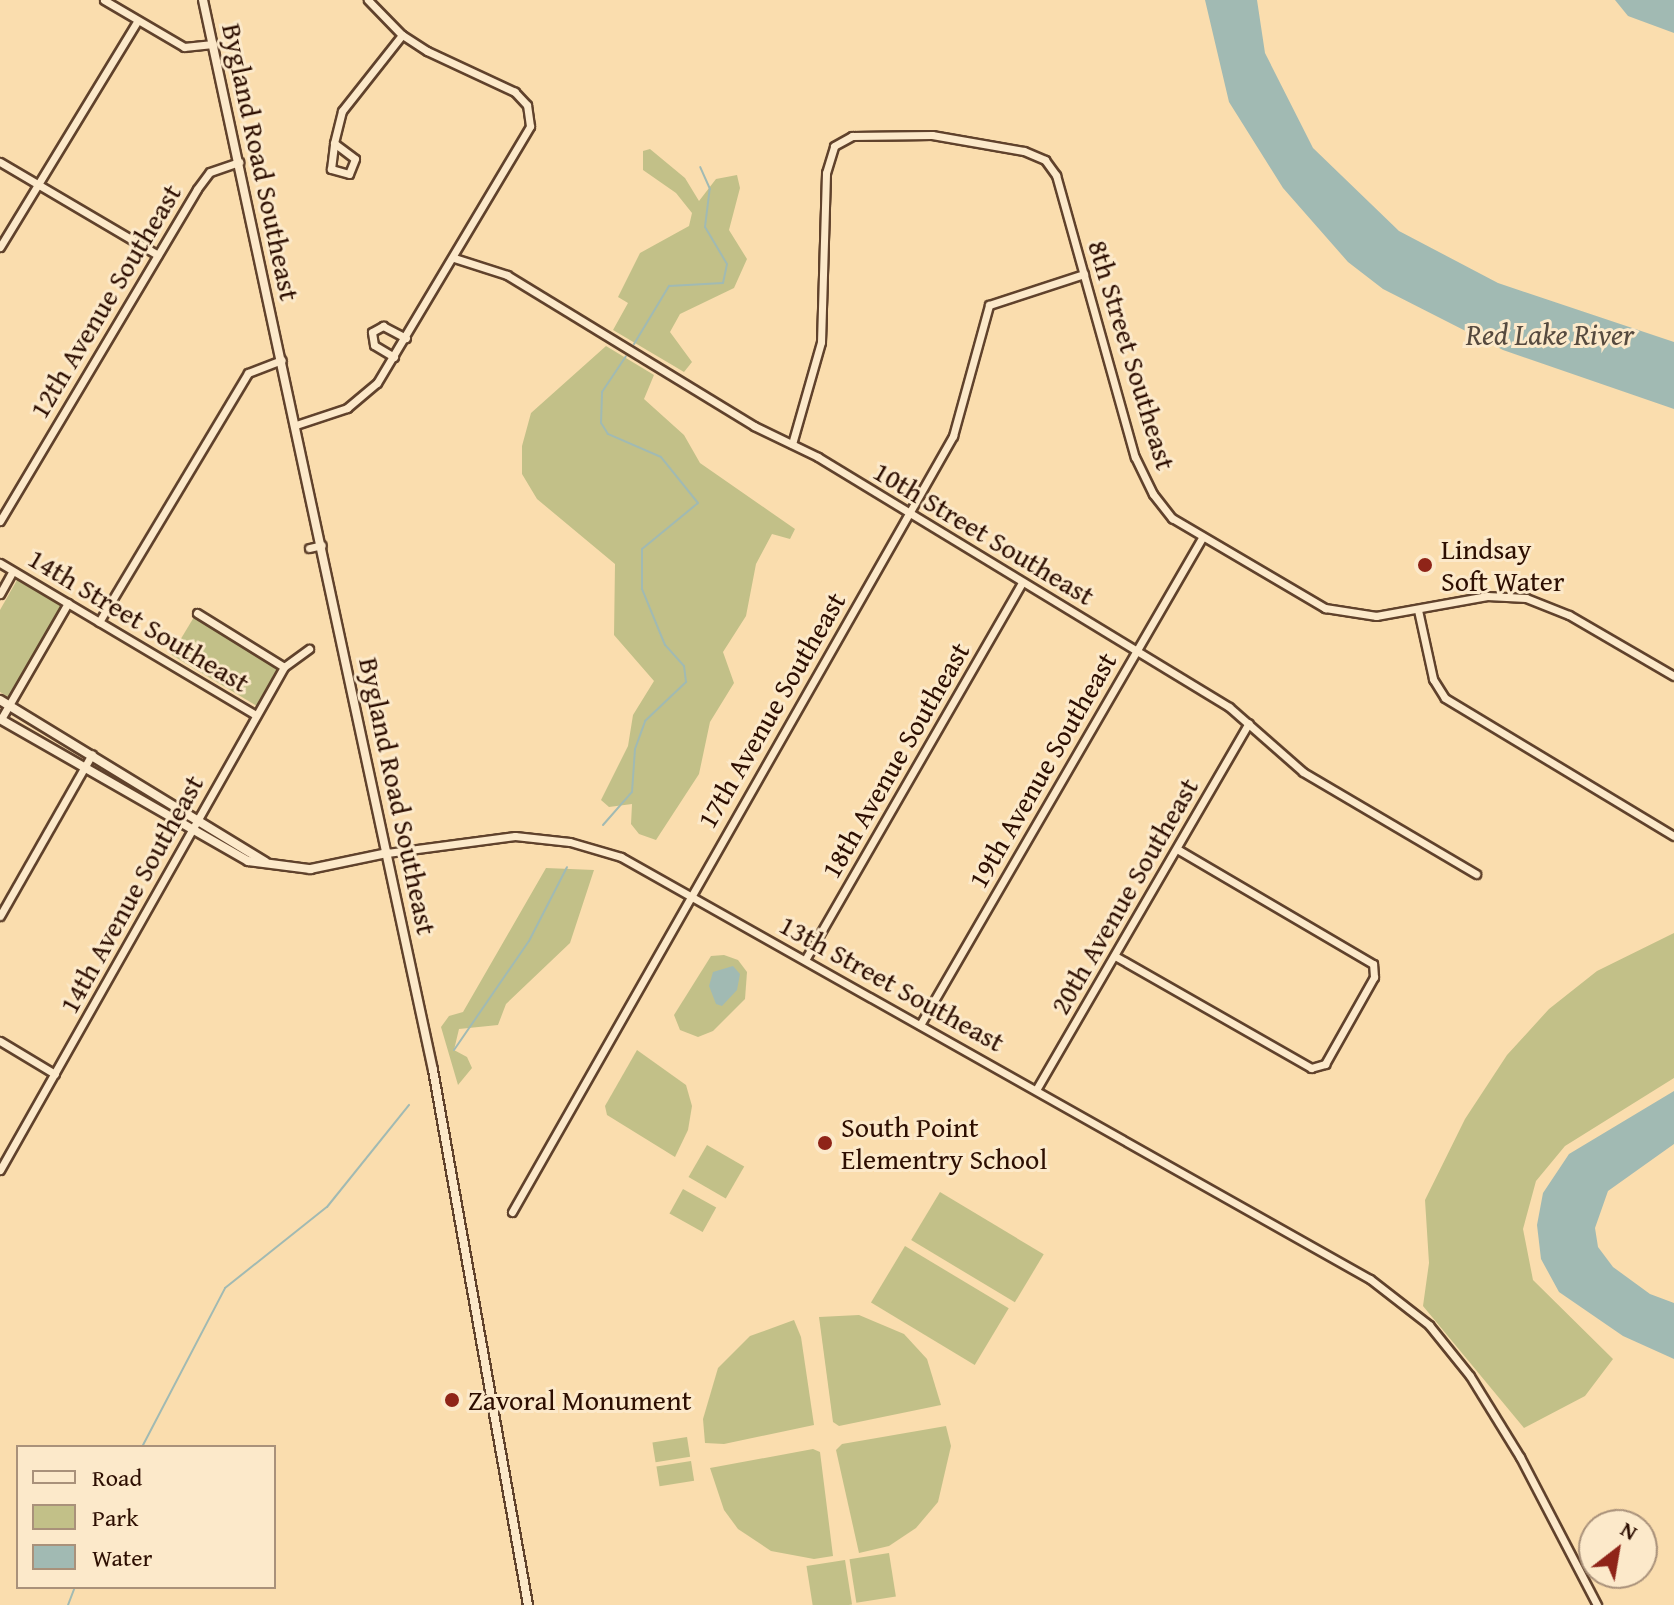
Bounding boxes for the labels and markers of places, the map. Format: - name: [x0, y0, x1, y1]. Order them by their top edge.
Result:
- place label: Lindsay Soft Water: [1441, 532, 1564, 598]
- marker: Lindsay Soft Water: [1416, 556, 1434, 574]
- place label: South Point Elementry School: [841, 1110, 1047, 1176]
- marker: South Point Elementry School: [816, 1134, 834, 1152]
- place label: Zavoral Monument: [468, 1383, 692, 1417]
- marker: Zavoral Monument: [443, 1391, 461, 1409]

